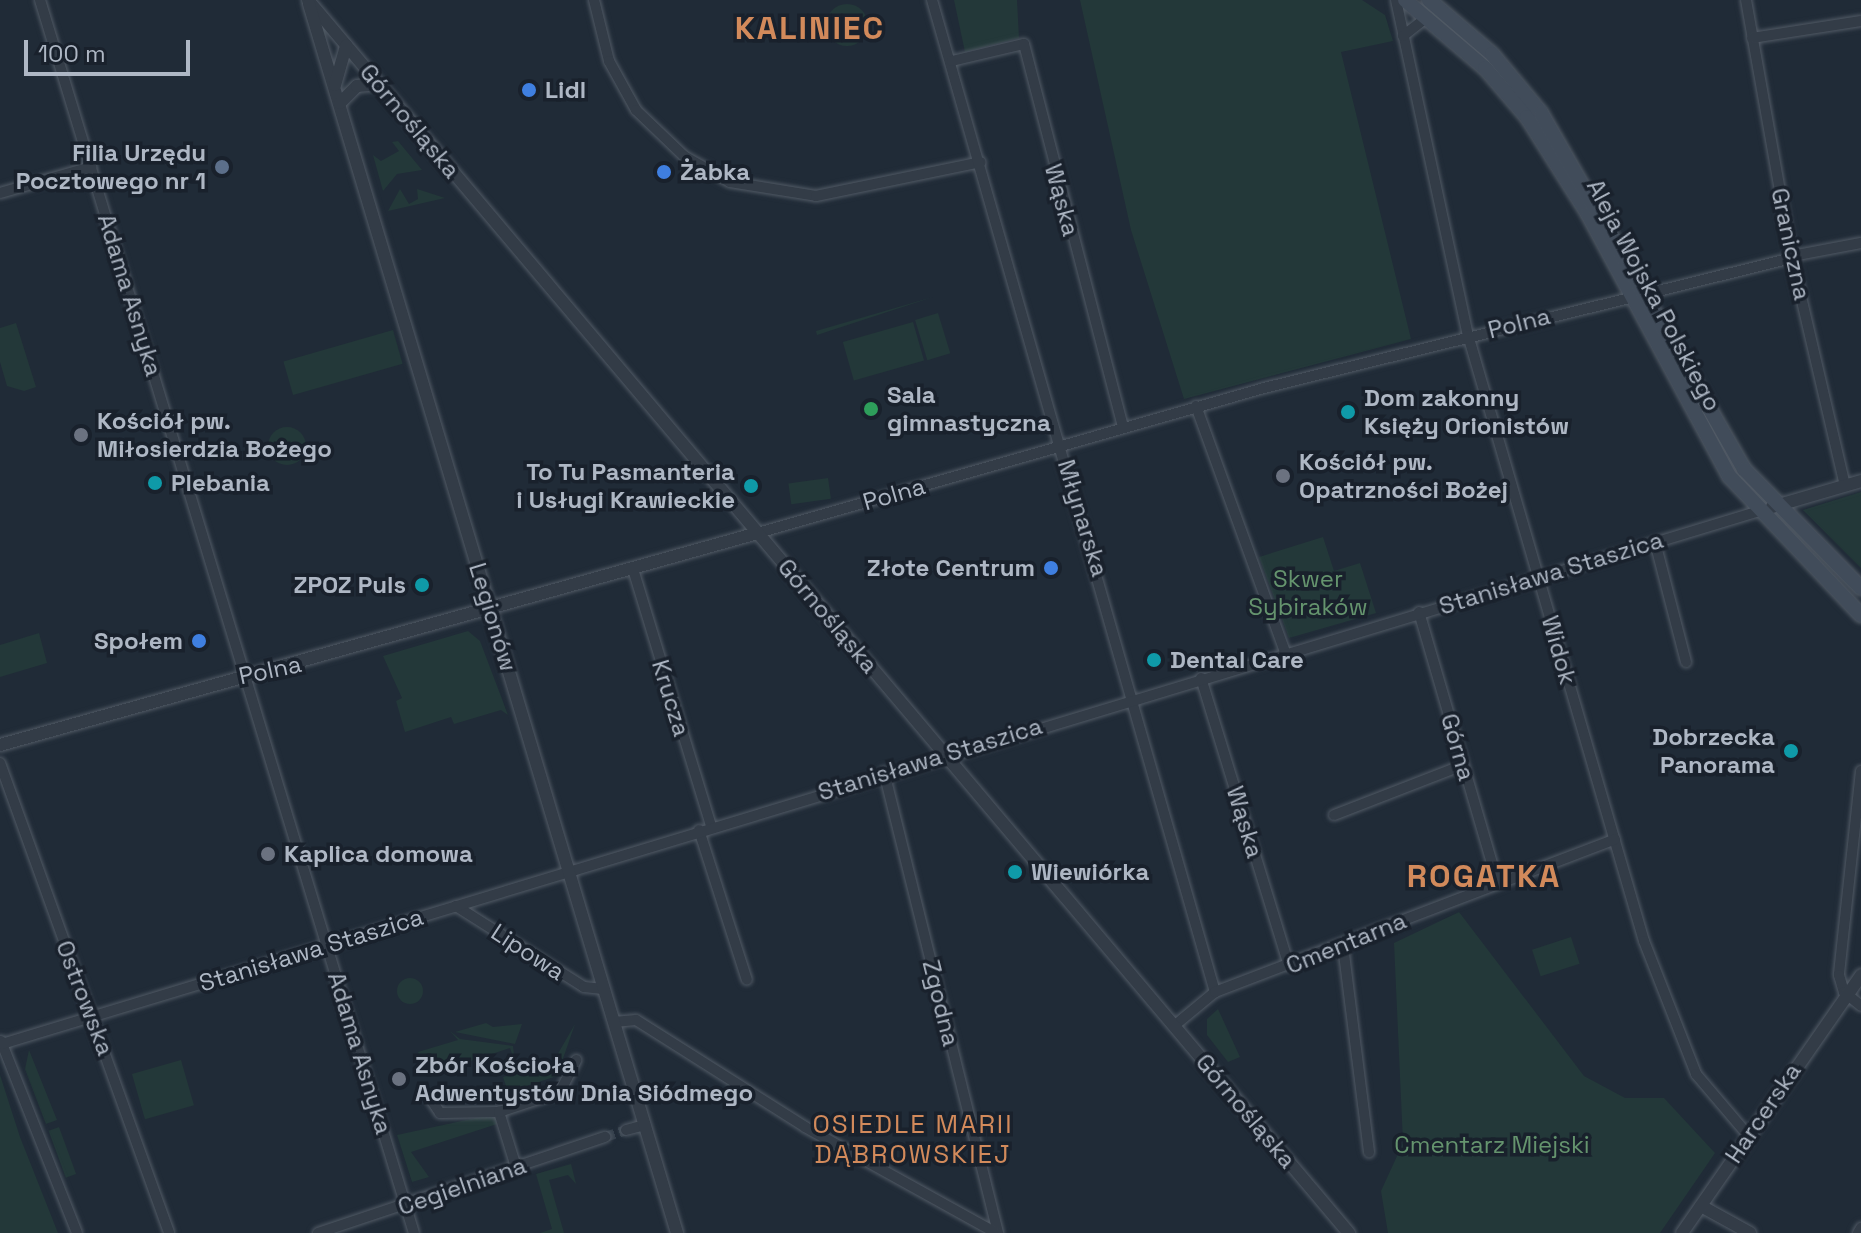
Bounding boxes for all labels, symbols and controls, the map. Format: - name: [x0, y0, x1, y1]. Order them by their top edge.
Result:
- district label: KALINIEC: [735, 9, 885, 47]
- scale bar: [28, 24, 194, 74]
- text: 100 m: [38, 38, 106, 69]
- street label: Górnośląska: [354, 58, 466, 184]
- place label: Lidl: [545, 76, 586, 104]
- marker: Lidl: [520, 81, 538, 99]
- place label: Filia Urzędu Pocztowego nr 1: [16, 139, 206, 195]
- marker: Filia Urzędu Pocztowego nr 1: [213, 158, 231, 176]
- place label: Żabka: [680, 158, 750, 186]
- street label: Wąska: [1039, 161, 1085, 239]
- marker: Żabka: [655, 163, 673, 181]
- street label: Aleja Wojska Polskiego: [1581, 174, 1727, 416]
- street label: Graniczna: [1765, 185, 1817, 303]
- street label: Adama Asnyka: [92, 210, 168, 380]
- street label: Polna: [1485, 301, 1553, 345]
- place label: Sala gimnastyczna: [887, 381, 1051, 437]
- place label: Dom zakonny Księży Orionistów: [1364, 384, 1569, 440]
- marker: Sala gimnastyczna: [862, 400, 880, 418]
- marker: Dom zakonny Księży Orionistów: [1339, 403, 1357, 421]
- place label: Kościół pw. Miłosierdzia Bożego: [97, 407, 332, 463]
- marker: Kościół pw. Miłosierdzia Bożego: [72, 426, 90, 444]
- place label: Kościół pw. Opatrzności Bożej: [1299, 448, 1508, 504]
- street label: Młynarska: [1052, 456, 1114, 580]
- place label: To Tu Pasmanteria i Usługi Krawieckie: [516, 458, 735, 514]
- marker: Kościół pw. Opatrzności Bożej: [1274, 467, 1292, 485]
- place label: Plebania: [171, 469, 270, 497]
- street label: Polna: [860, 471, 928, 517]
- marker: Plebania: [146, 474, 164, 492]
- marker: To Tu Pasmanteria i Usługi Krawieckie: [742, 477, 760, 495]
- street label: Stanisława Staszica: [1436, 525, 1666, 621]
- street label: Górnośląska: [772, 553, 884, 679]
- place label: Złote Centrum: [867, 554, 1035, 582]
- street label: Legionów: [463, 559, 523, 675]
- marker: Złote Centrum: [1042, 559, 1060, 577]
- park label: Skwer Sybiraków: [1248, 565, 1368, 621]
- place label: ZPOZ Puls: [294, 571, 406, 599]
- marker: ZPOZ Puls: [413, 576, 431, 594]
- street label: Widok: [1535, 612, 1583, 688]
- place label: Społem: [94, 627, 183, 655]
- marker: Społem: [190, 632, 208, 650]
- place label: Dental Care: [1170, 646, 1304, 674]
- street label: Polna: [236, 649, 304, 691]
- marker: Dental Care: [1145, 651, 1163, 669]
- street label: Krucza: [646, 656, 696, 740]
- street label: Górna: [1435, 710, 1481, 784]
- street label: Stanisława Staszica: [815, 711, 1045, 807]
- place label: Dobrzecka Panorama: [1652, 723, 1775, 779]
- marker: Dobrzecka Panorama: [1782, 742, 1800, 760]
- street label: Wąska: [1220, 783, 1270, 861]
- place label: Kaplica domowa: [284, 840, 473, 868]
- marker: Kaplica domowa: [259, 845, 277, 863]
- district label: ROGATKA: [1407, 857, 1561, 895]
- place label: Wiewiórka: [1031, 858, 1149, 886]
- marker: Wiewiórka: [1006, 863, 1024, 881]
- street label: Stanisława Staszica: [196, 902, 426, 998]
- street label: Cmentarna: [1282, 906, 1410, 980]
- street label: Lipowa: [486, 918, 570, 986]
- street label: Ostrowska: [50, 936, 120, 1060]
- street label: Zgodna: [916, 957, 966, 1049]
- street label: Adama Asnyka: [322, 968, 398, 1138]
- street label: Górnośląska: [1190, 1048, 1302, 1174]
- place label: Zbór Kościoła Adwentystów Dnia Siódmego: [415, 1051, 753, 1107]
- street label: Harcerska: [1719, 1057, 1807, 1169]
- marker: Zbór Kościoła Adwentystów Dnia Siódmego: [390, 1070, 408, 1088]
- district label: OSIEDLE MARII DĄBROWSKIEJ: [812, 1109, 1014, 1170]
- park label: Cmentarz Miejski: [1394, 1131, 1590, 1159]
- street label: Cegielniana: [394, 1151, 530, 1221]

